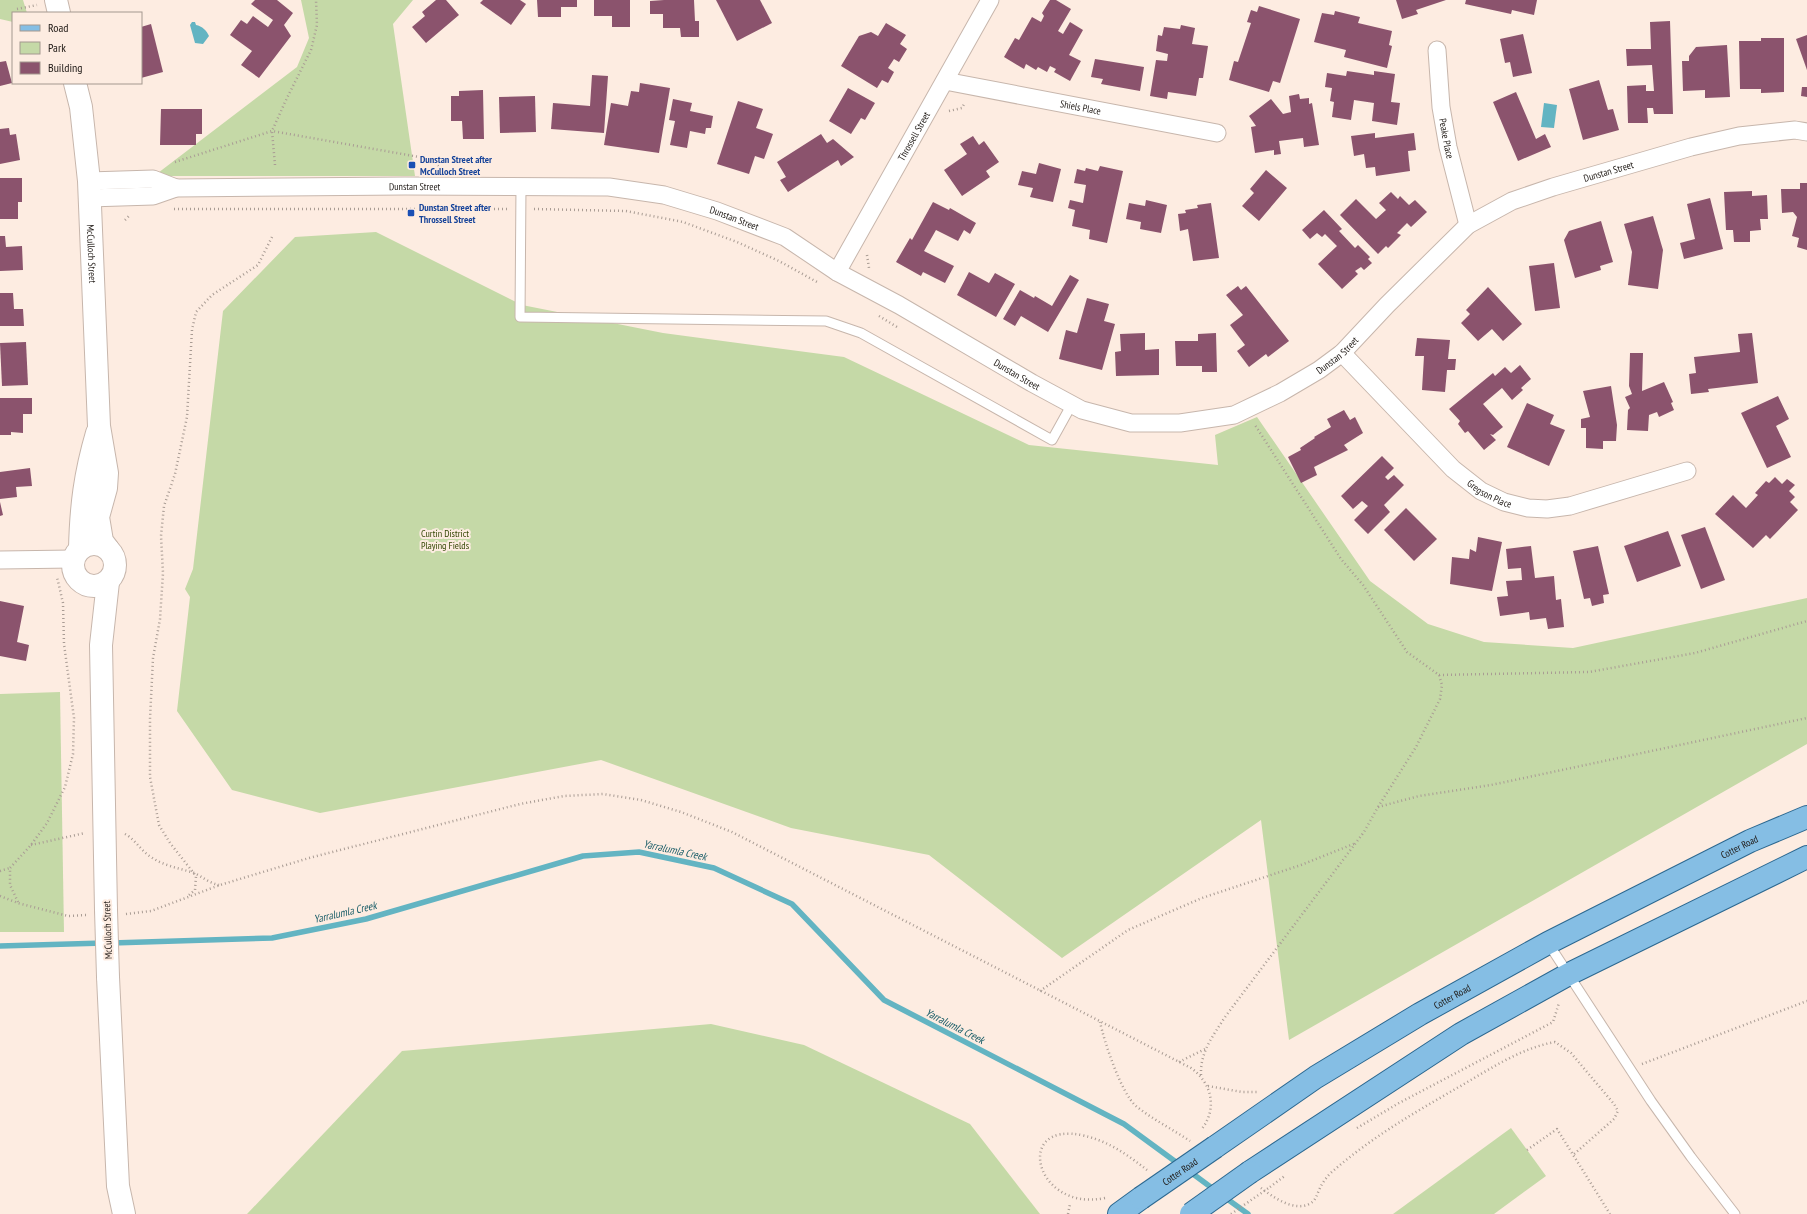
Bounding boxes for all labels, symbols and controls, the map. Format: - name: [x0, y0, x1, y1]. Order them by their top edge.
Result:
- legend: [12, 12, 142, 84]
- text: Road: [48, 20, 68, 35]
- text: Park: [48, 40, 66, 55]
- text: Building: [48, 60, 83, 75]
- street label: Shiels Place: [1059, 97, 1102, 118]
- street label: Throssell Street: [895, 109, 933, 163]
- street label: Peake Place: [1436, 117, 1457, 160]
- place label: Dunstan Street after McCulloch Street: [420, 153, 492, 178]
- street label: Dunstan Street: [1582, 158, 1635, 185]
- marker: Dunstan Street after McCulloch Street: [407, 160, 417, 170]
- street label: Dunstan Street: [389, 180, 441, 193]
- place label: Dunstan Street after Throssell Street: [419, 201, 491, 226]
- street label: Dunstan Street: [708, 203, 761, 233]
- marker: Dunstan Street after Throssell Street: [406, 208, 416, 218]
- street label: McCulloch Street: [84, 224, 99, 284]
- street label: Dunstan Street: [1314, 334, 1361, 377]
- street label: Dunstan Street: [991, 356, 1043, 393]
- street label: Gregson Place: [1464, 477, 1513, 511]
- park label: Curtin District Playing Fields: [421, 527, 470, 552]
- street label: Cotter Road: [1719, 832, 1760, 862]
- water label: Yarralumla Creek: [642, 836, 710, 864]
- water label: Yarralumla Creek: [312, 898, 380, 926]
- street label: McCulloch Street: [100, 900, 115, 959]
- street label: Cotter Road: [1431, 981, 1473, 1012]
- water label: Yarralumla Creek: [923, 1005, 988, 1048]
- street label: Cotter Road: [1160, 1155, 1200, 1188]

